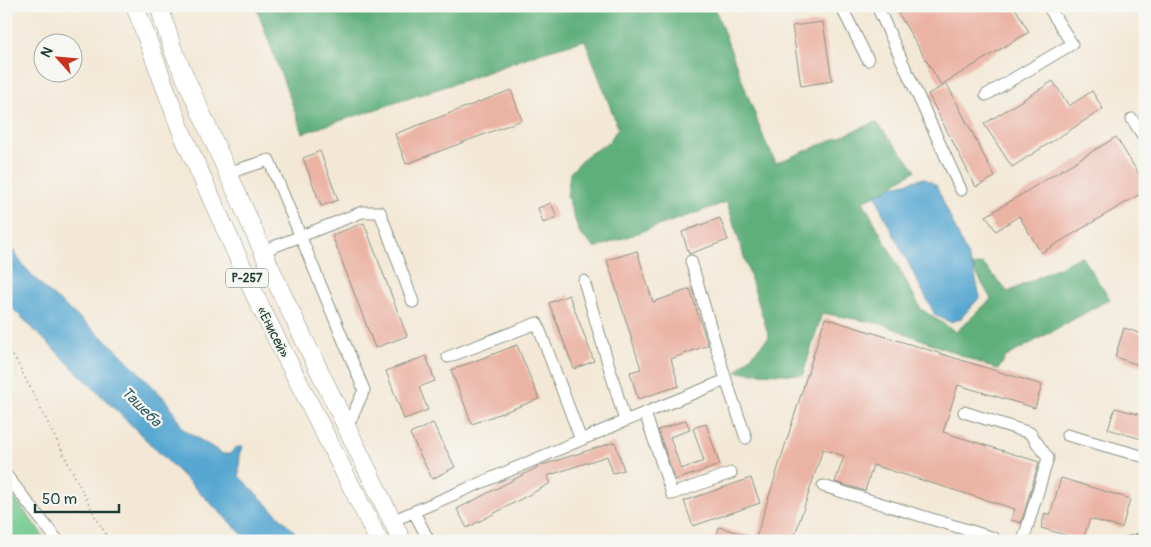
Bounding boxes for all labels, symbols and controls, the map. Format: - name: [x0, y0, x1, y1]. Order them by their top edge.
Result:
- north arrow: [32, 32, 82, 82]
- text: N: [37, 44, 57, 60]
- road number: Р-257: [226, 268, 268, 288]
- street label: «Енисей»: [253, 304, 293, 360]
- water label: Ташеба: [117, 383, 166, 432]
- scale bar: [35, 482, 119, 514]
- text: 50 m: [42, 490, 77, 509]

